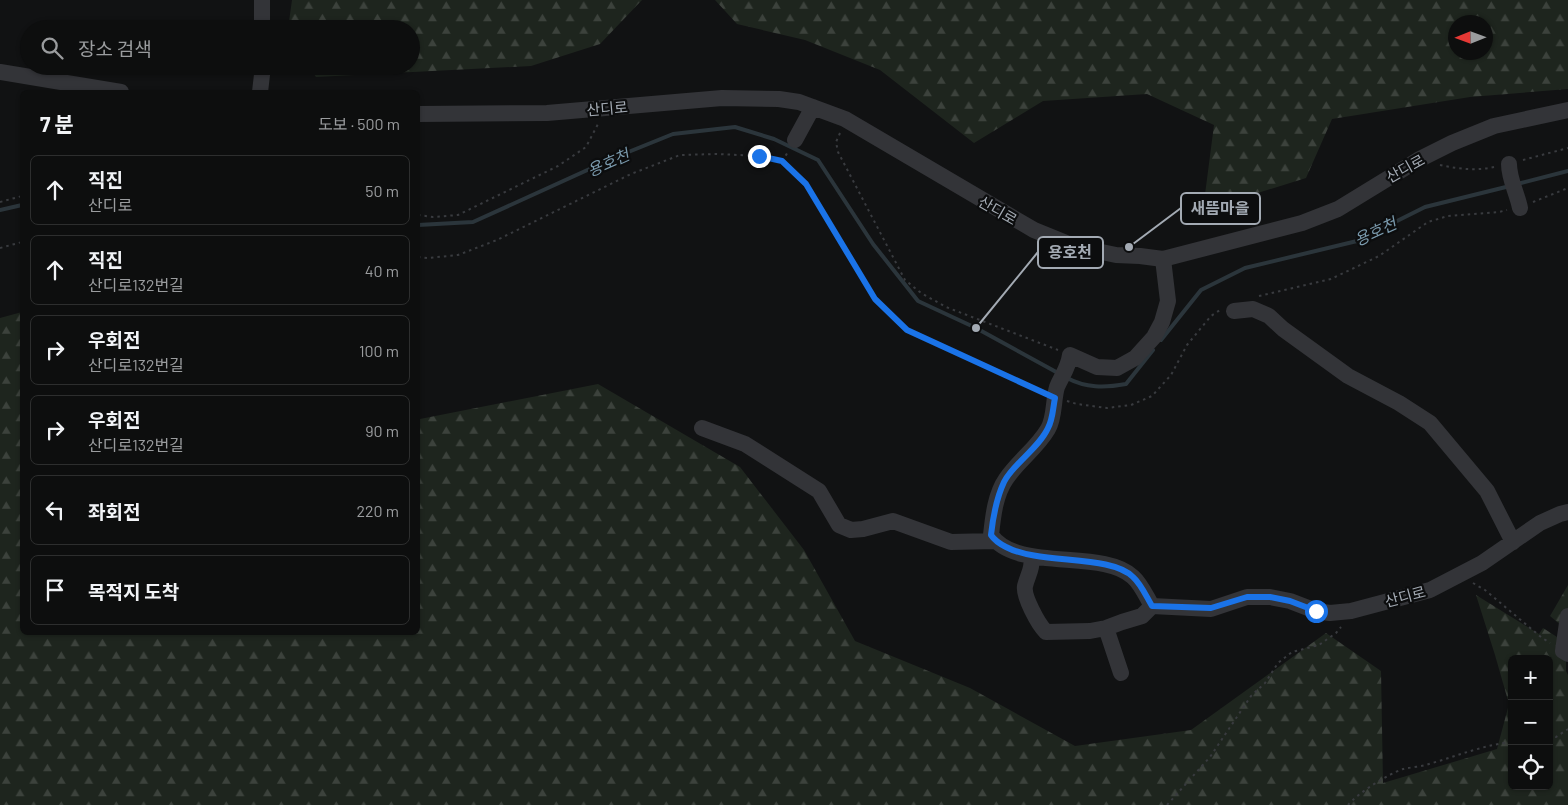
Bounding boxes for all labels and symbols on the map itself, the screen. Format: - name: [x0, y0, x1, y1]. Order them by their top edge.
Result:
- north arrow: [1448, 15, 1493, 60]
- street label: 산디로: [586, 97, 628, 119]
- water label: 용호천: [584, 143, 634, 180]
- route end: [748, 145, 771, 168]
- street label: 산디로: [1383, 150, 1427, 186]
- street label: 산디로: [976, 192, 1020, 228]
- callout: 새뜸마을: [1181, 193, 1260, 224]
- text: 새뜸마을: [1191, 198, 1250, 217]
- water label: 용호천: [1351, 212, 1401, 249]
- callout: 용호천: [1038, 237, 1103, 268]
- text: 용호천: [1048, 242, 1092, 261]
- street label: 산디로: [1383, 582, 1427, 610]
- route start: [1305, 600, 1328, 623]

